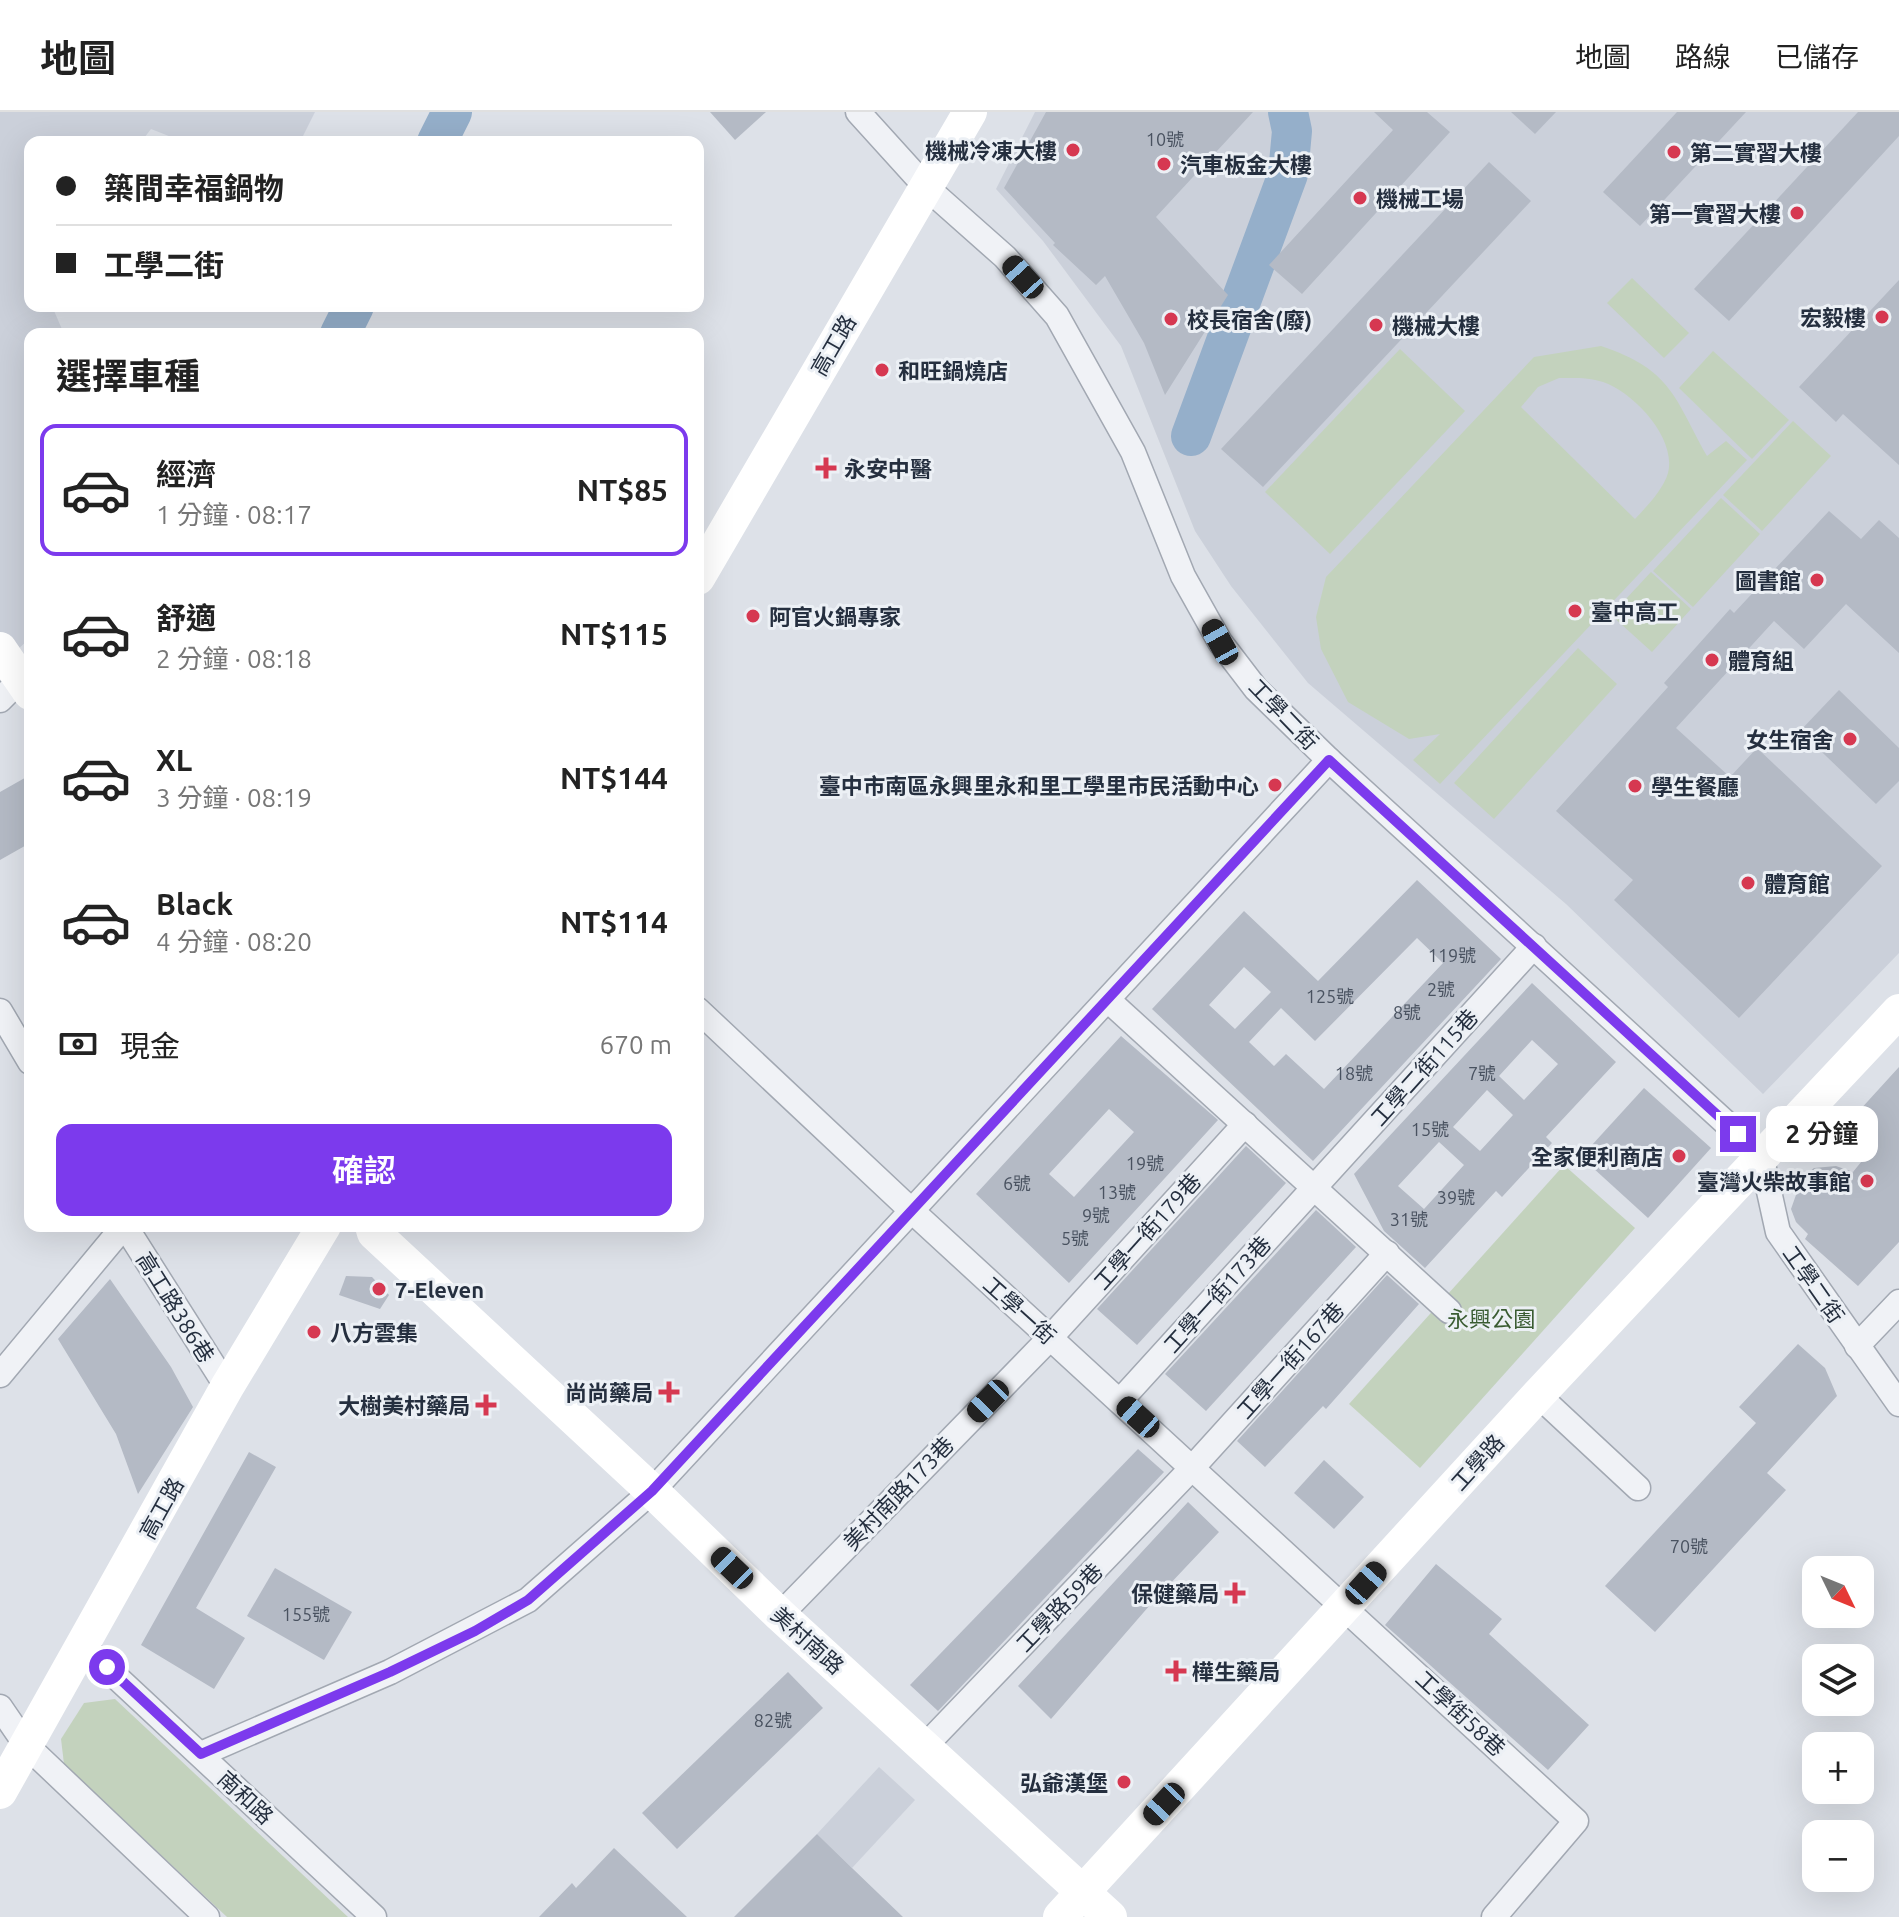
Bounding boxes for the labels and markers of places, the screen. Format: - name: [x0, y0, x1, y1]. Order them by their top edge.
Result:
- place label: 機械冷凍大樓: [925, 138, 1057, 163]
- place label: 第二實習大樓: [1690, 140, 1822, 165]
- marker: 機械冷凍大樓: [1064, 141, 1082, 159]
- marker: 第二實習大樓: [1665, 143, 1683, 161]
- place label: 汽車板金大樓: [1180, 152, 1312, 177]
- marker: 汽車板金大樓: [1155, 155, 1173, 173]
- place label: 機械工場: [1376, 186, 1464, 211]
- marker: 機械工場: [1351, 189, 1369, 207]
- place label: 第一實習大樓: [1649, 201, 1781, 226]
- marker: 第一實習大樓: [1788, 204, 1806, 222]
- place label: 宏毅樓: [1800, 305, 1866, 330]
- place label: 校長宿舍(廢): [1187, 307, 1312, 333]
- marker: 宏毅樓: [1873, 308, 1891, 326]
- marker: 校長宿舍(廢): [1162, 310, 1180, 328]
- place label: 機械大樓: [1392, 313, 1480, 338]
- marker: 機械大樓: [1367, 316, 1385, 334]
- place label: 和旺鍋燒店: [898, 358, 1008, 383]
- marker: 和旺鍋燒店: [873, 361, 891, 379]
- place label: 永安中醫: [844, 456, 932, 481]
- marker: 永安中醫: [815, 457, 837, 479]
- place label: 圖書館: [1735, 568, 1801, 593]
- marker: 圖書館: [1808, 571, 1826, 589]
- place label: 臺中高工: [1591, 599, 1679, 624]
- marker: 臺中高工: [1566, 602, 1584, 620]
- place label: 阿官火鍋專家: [769, 604, 901, 629]
- marker: 阿官火鍋專家: [744, 607, 762, 625]
- place label: 體育組: [1728, 648, 1794, 673]
- marker: 體育組: [1703, 651, 1721, 669]
- place label: 女生宿舍: [1746, 727, 1834, 752]
- marker: 女生宿舍: [1841, 730, 1859, 748]
- place label: 臺中市南區永興里永和里工學里市民活動中心: [819, 773, 1259, 798]
- place label: 學生餐廳: [1651, 774, 1739, 799]
- marker: 臺中市南區永興里永和里工學里市民活動中心: [1266, 776, 1284, 794]
- marker: 學生餐廳: [1626, 777, 1644, 795]
- place label: 體育館: [1764, 871, 1830, 896]
- marker: 體育館: [1739, 874, 1757, 892]
- place label: 全家便利商店: [1531, 1144, 1663, 1169]
- marker: 全家便利商店: [1670, 1147, 1688, 1165]
- place label: 臺灣火柴故事館: [1697, 1169, 1851, 1194]
- marker: 臺灣火柴故事館: [1858, 1172, 1876, 1190]
- place label: 7-Eleven: [395, 1277, 484, 1302]
- marker: 7-Eleven: [370, 1280, 388, 1298]
- place label: 八方雲集: [330, 1320, 418, 1345]
- marker: 八方雲集: [305, 1323, 323, 1341]
- place label: 尚尚藥局: [565, 1380, 653, 1405]
- marker: 尚尚藥局: [660, 1383, 678, 1401]
- place label: 大樹美村藥局: [338, 1393, 470, 1418]
- marker: 大樹美村藥局: [477, 1396, 495, 1414]
- place label: 保健藥局: [1131, 1581, 1219, 1606]
- marker: 保健藥局: [1226, 1584, 1244, 1602]
- place label: 樺生藥局: [1192, 1659, 1280, 1684]
- marker: 樺生藥局: [1167, 1662, 1185, 1680]
- place label: 弘爺漢堡: [1020, 1770, 1108, 1795]
- marker: 弘爺漢堡: [1115, 1773, 1133, 1791]

